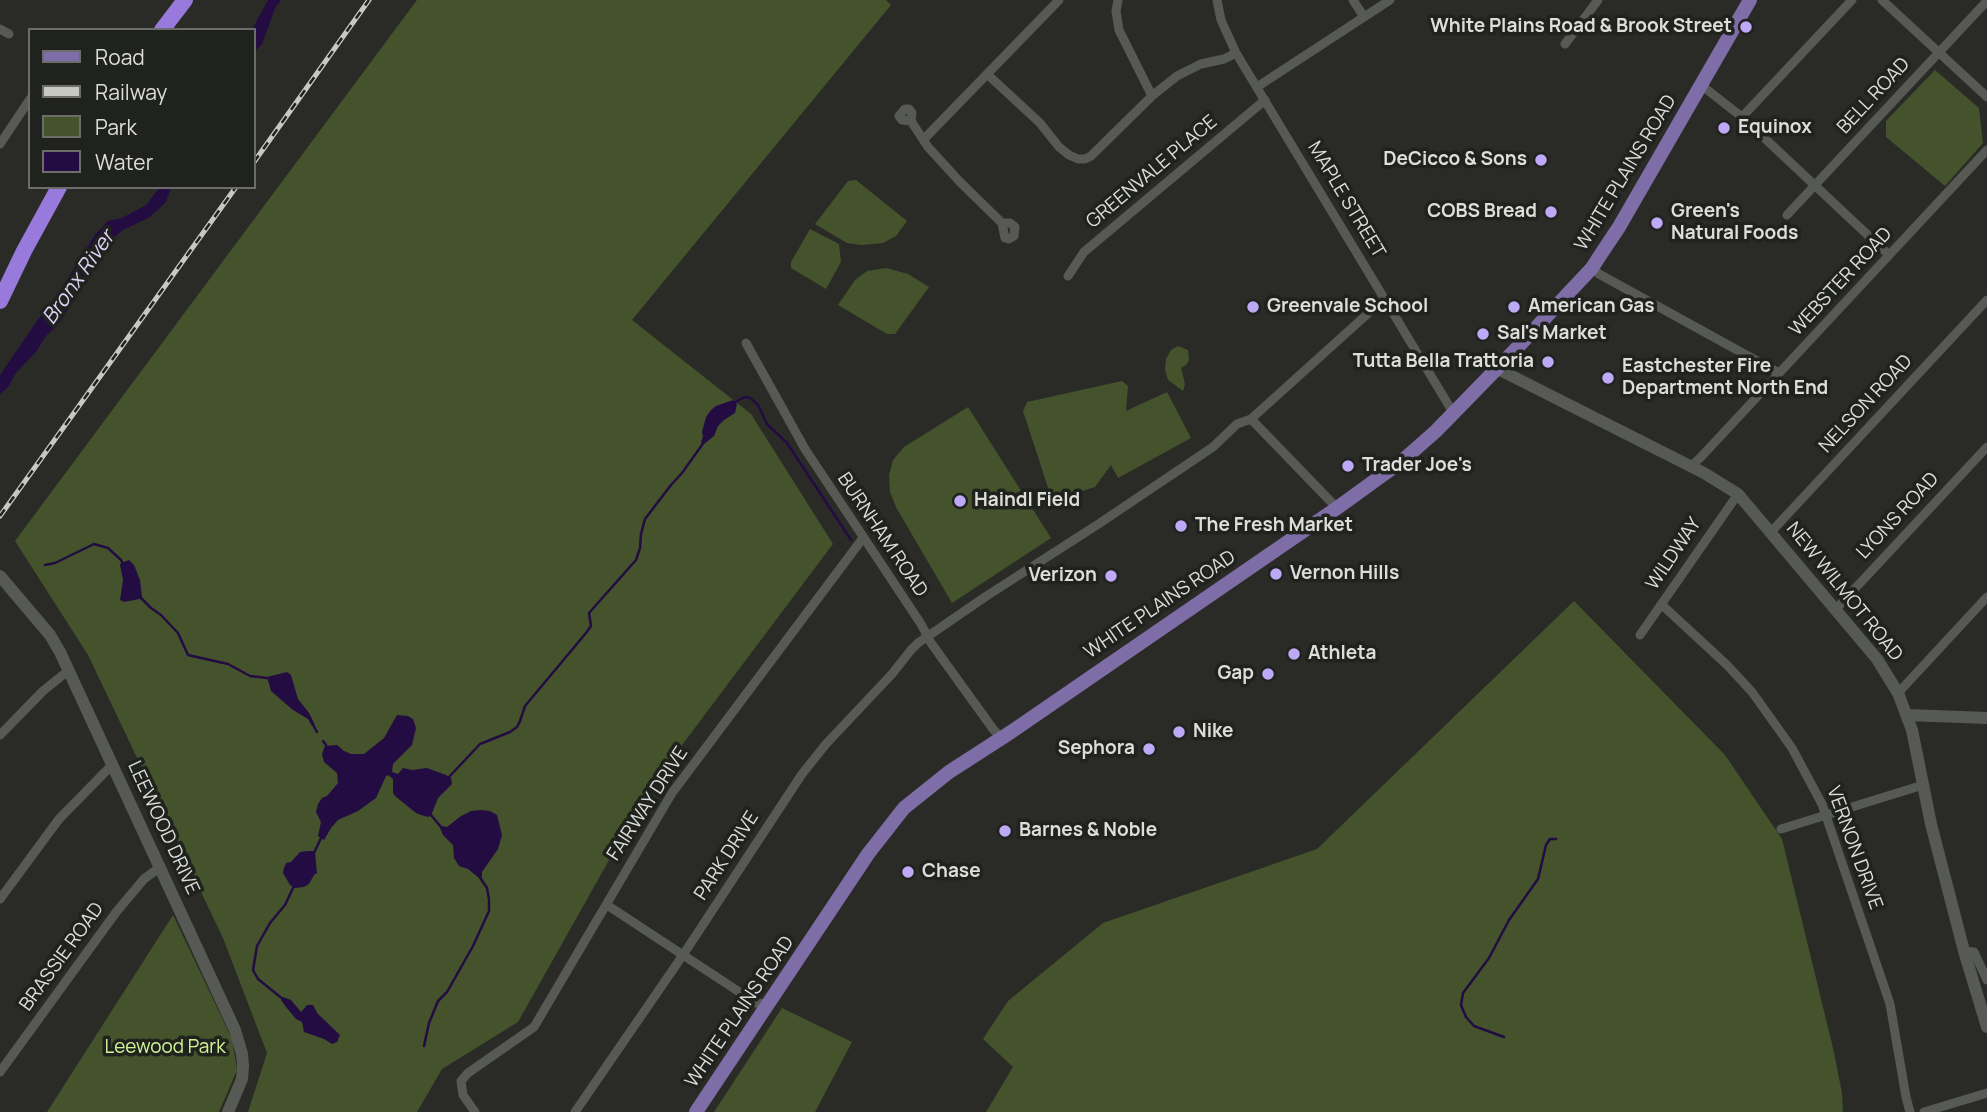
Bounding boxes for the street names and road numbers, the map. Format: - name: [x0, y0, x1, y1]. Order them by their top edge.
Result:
- street label: BELL ROAD: [1833, 53, 1915, 139]
- street label: WHITE PLAINS ROAD: [1571, 91, 1681, 255]
- street label: GREENVALE PLACE: [1082, 111, 1222, 233]
- street label: MAPLE STREET: [1302, 138, 1390, 262]
- street label: WEBSTER ROAD: [1785, 223, 1897, 341]
- street label: NELSON ROAD: [1815, 350, 1917, 458]
- street label: LYONS ROAD: [1852, 468, 1944, 564]
- street label: BURNHAM ROAD: [832, 469, 932, 601]
- street label: WILDWAY: [1642, 514, 1706, 594]
- street label: NEW WILMOT ROAD: [1781, 518, 1907, 666]
- street label: WHITE PLAINS ROAD: [1080, 546, 1240, 664]
- street label: FAIRWAY DRIVE: [603, 743, 693, 865]
- street label: LEEWOOD DRIVE: [122, 758, 204, 898]
- street label: VERNON DRIVE: [1821, 783, 1887, 913]
- street label: PARK DRIVE: [690, 807, 764, 905]
- street label: BRASSIE ROAD: [15, 898, 109, 1016]
- street label: WHITE PLAINS ROAD: [681, 932, 799, 1092]

